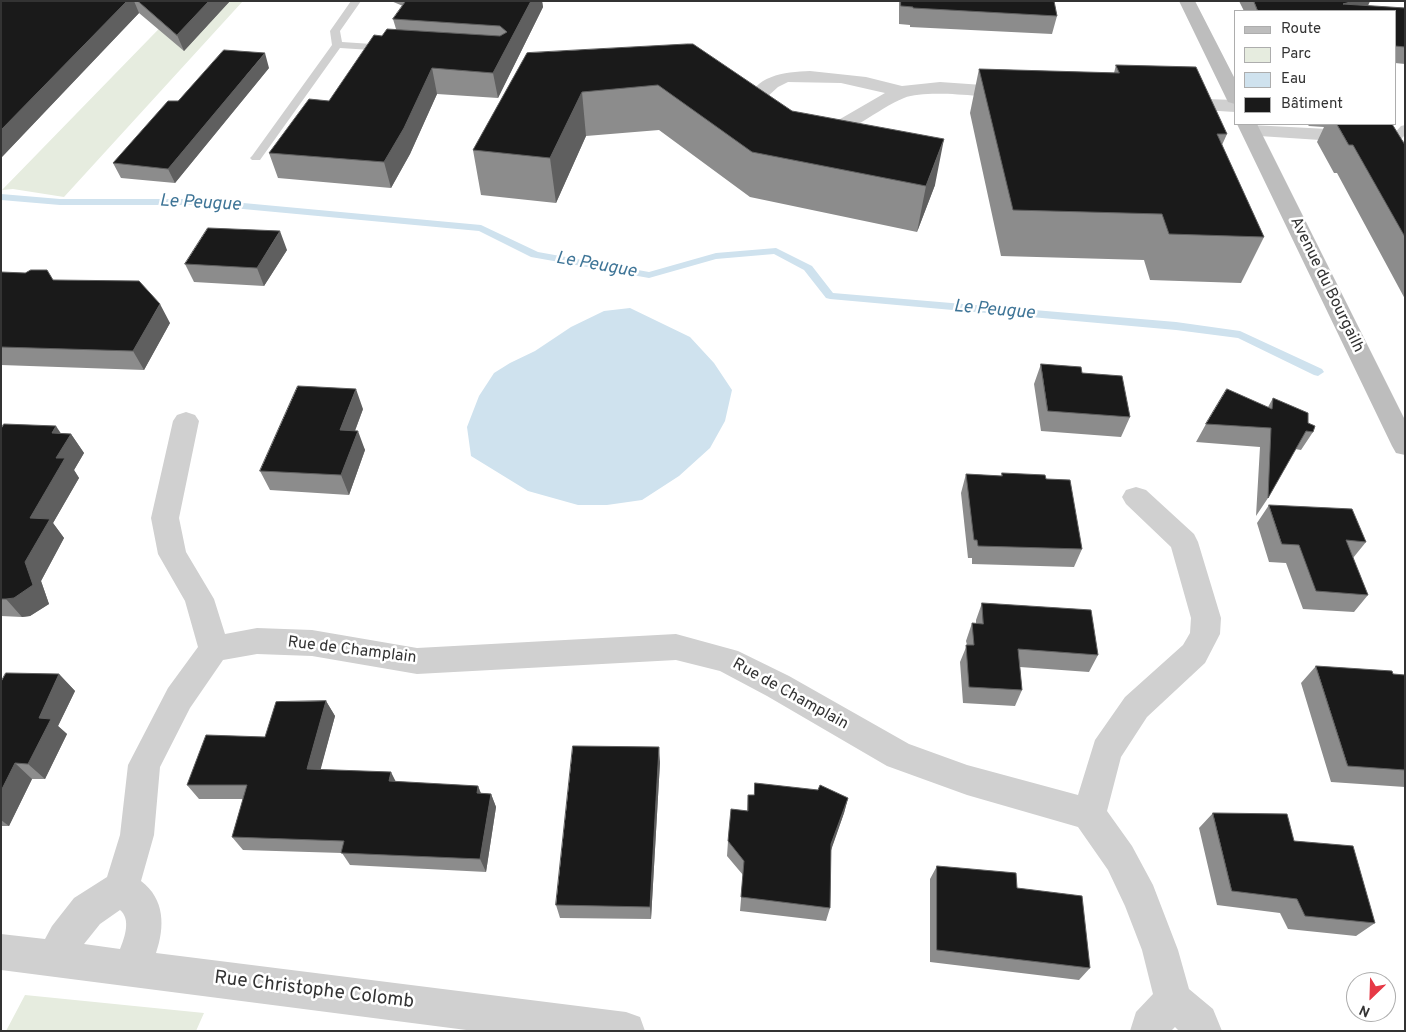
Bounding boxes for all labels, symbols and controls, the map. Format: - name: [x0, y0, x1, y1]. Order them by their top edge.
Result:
- legend: [1234, 10, 1396, 125]
- text: Route: [1281, 20, 1321, 39]
- text: Parc: [1281, 45, 1311, 64]
- text: Eau: [1281, 70, 1306, 89]
- text: Bâtiment: [1281, 95, 1343, 114]
- water label: Le Peugue: [159, 191, 241, 217]
- street label: Avenue du Bourgailh: [1285, 214, 1367, 356]
- water label: Le Peugue: [554, 248, 638, 284]
- water label: Le Peugue: [953, 297, 1035, 325]
- street label: Rue de Champlain: [287, 634, 417, 668]
- street label: Rue de Champlain: [729, 655, 851, 735]
- street label: Rue Christophe Colomb: [213, 967, 415, 1015]
- north arrow: [1346, 972, 1396, 1022]
- text: N: [1357, 1000, 1373, 1020]

